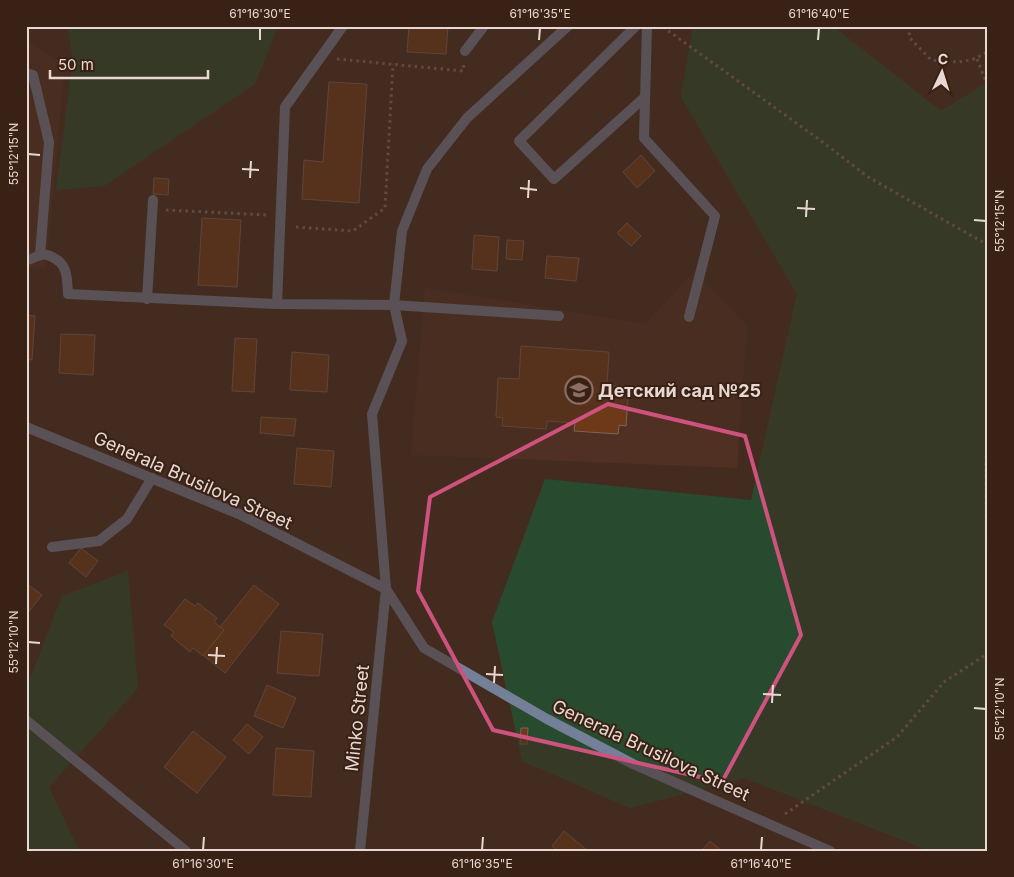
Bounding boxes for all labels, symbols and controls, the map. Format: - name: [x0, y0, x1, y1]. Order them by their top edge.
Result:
- text: 61°16'30"E: [229, 6, 291, 21]
- text: 61°16'35"E: [509, 6, 571, 21]
- text: 61°16'40"E: [788, 6, 850, 21]
- scale bar: [50, 48, 208, 80]
- north arrow: [916, 48, 966, 98]
- text: С: [937, 50, 949, 67]
- text: 50 m: [58, 55, 94, 74]
- text: 55°12'15"N: [6, 123, 21, 185]
- text: 55°12'15"N: [992, 190, 1007, 252]
- school or university icon: Детский сад №25: [564, 375, 594, 405]
- place label: Детский сад №25: [598, 380, 761, 401]
- street label: Generala Brusilova Street: [90, 427, 296, 533]
- text: 55°12'10"N: [6, 611, 21, 673]
- street label: Minko Street: [341, 663, 373, 772]
- text: 55°12'10"N: [992, 678, 1007, 740]
- street label: Generala Brusilova Street: [549, 695, 753, 805]
- text: 61°16'30"E: [172, 856, 234, 871]
- text: 61°16'35"E: [451, 856, 513, 871]
- text: 61°16'40"E: [730, 856, 792, 871]

